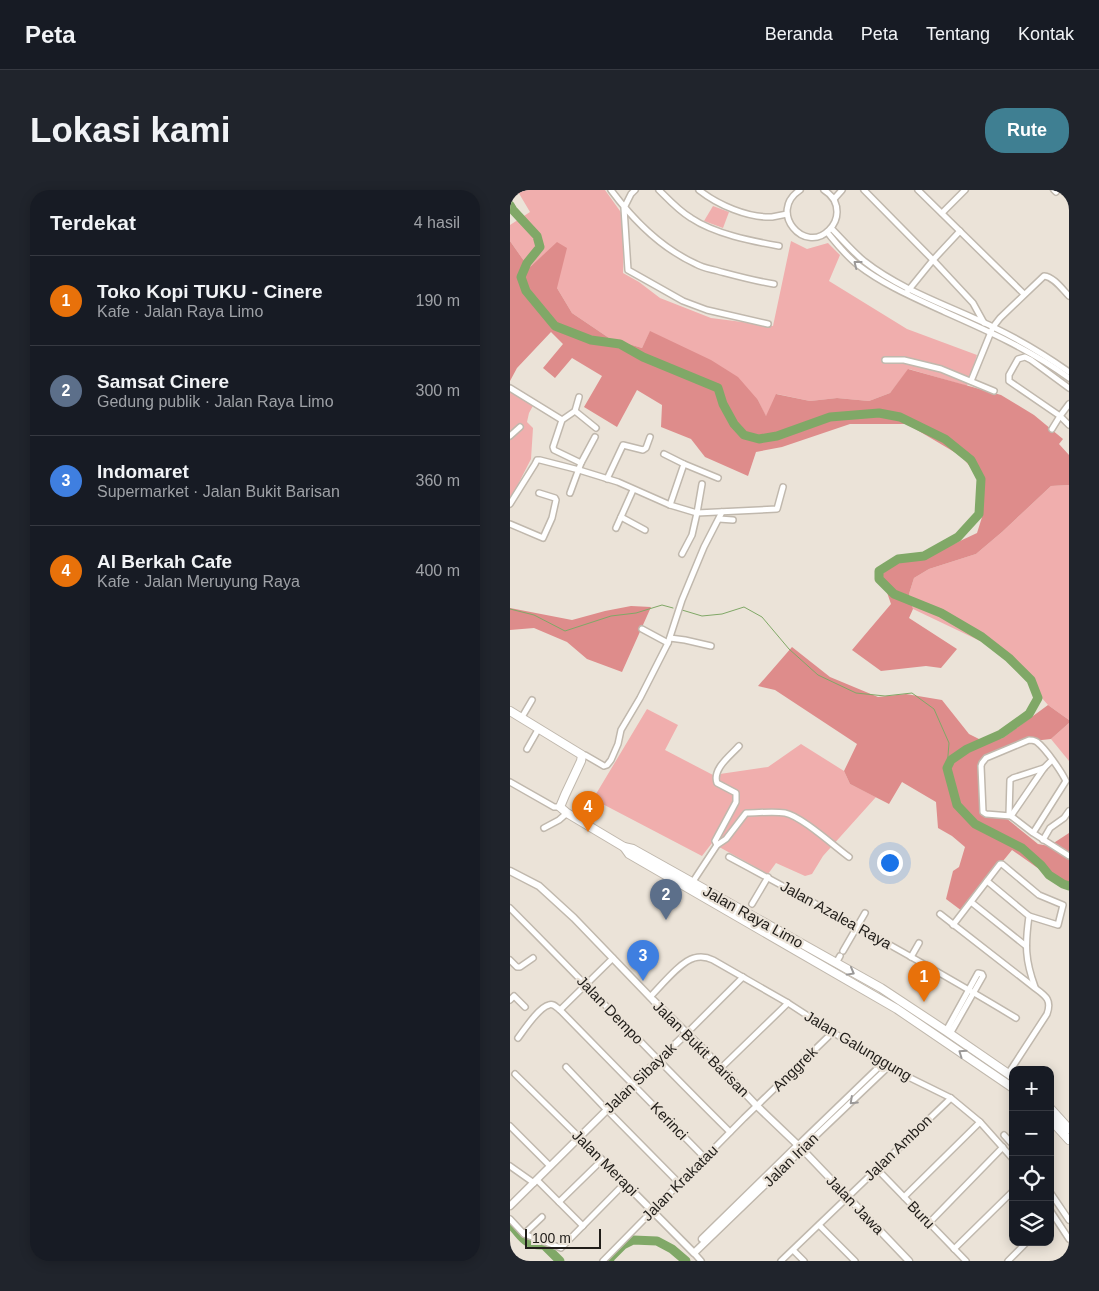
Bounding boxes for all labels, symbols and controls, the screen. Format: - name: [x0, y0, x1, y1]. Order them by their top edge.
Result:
- text: Peta: [25, 21, 76, 48]
- text: Beranda: [765, 24, 833, 44]
- text: Peta: [861, 24, 898, 44]
- text: Tentang: [926, 24, 990, 44]
- text: Kontak: [1018, 24, 1074, 44]
- button: Rute: [985, 108, 1069, 153]
- text: Lokasi kami: [30, 110, 230, 149]
- text: Terdekat: [50, 211, 136, 234]
- text: 4 hasil: [414, 214, 460, 231]
- one-way arrow: [854, 261, 863, 269]
- text: Toko Kopi TUKU - Cinere: [97, 281, 323, 302]
- text: 1: [62, 292, 70, 309]
- text: 190 m: [416, 292, 460, 309]
- text: Kafe · Jalan Raya Limo: [97, 303, 263, 320]
- text: Samsat Cinere: [97, 371, 229, 392]
- text: 2: [62, 382, 70, 399]
- text: 300 m: [416, 382, 460, 399]
- text: Gedung publik · Jalan Raya Limo: [97, 393, 334, 410]
- text: Indomaret: [97, 461, 189, 482]
- text: 3: [62, 472, 70, 489]
- text: 360 m: [416, 472, 460, 489]
- text: Supermarket · Jalan Bukit Barisan: [97, 483, 340, 500]
- text: Al Berkah Cafe: [97, 551, 232, 572]
- text: 4: [62, 562, 70, 579]
- text: 400 m: [416, 562, 460, 579]
- text: Kafe · Jalan Meruyung Raya: [97, 573, 300, 590]
- pin: 4: [572, 791, 604, 832]
- your location: [877, 850, 903, 876]
- street label: Jalan Azalea Raya: [778, 877, 895, 952]
- pin: 2: [650, 879, 682, 920]
- street label: Jalan Raya Limo: [700, 882, 806, 951]
- pin: 3: [627, 940, 659, 981]
- pin: 1: [908, 961, 940, 1002]
- one-way arrow: [845, 965, 854, 975]
- street label: Jalan Dempo: [574, 972, 647, 1047]
- street label: Jalan Bukit Barisan: [650, 997, 753, 1100]
- street label: Jalan Galunggung: [802, 1007, 915, 1084]
- street label: Jalan Sibayak: [600, 1039, 680, 1116]
- street label: Anggrek: [769, 1043, 821, 1094]
- one-way arrow: [958, 1050, 967, 1059]
- map controls: [1009, 1066, 1054, 1246]
- button: +: [1009, 1066, 1054, 1111]
- one-way arrow: [850, 1095, 859, 1104]
- street label: Kerinci: [647, 1098, 691, 1143]
- street label: Jalan Ambon: [861, 1111, 935, 1184]
- button: −: [1009, 1111, 1054, 1156]
- street label: Jalan Merapi: [569, 1126, 642, 1199]
- street label: Jalan Irian: [760, 1129, 821, 1190]
- street label: Jalan Krakatau: [638, 1141, 721, 1224]
- button: locate: [1009, 1156, 1054, 1201]
- street label: Jalan Jawa: [823, 1172, 888, 1238]
- street label: Buru: [904, 1197, 938, 1232]
- button: layers: [1009, 1201, 1054, 1246]
- scale bar: [525, 1226, 601, 1249]
- text: 100 m: [532, 1230, 571, 1246]

